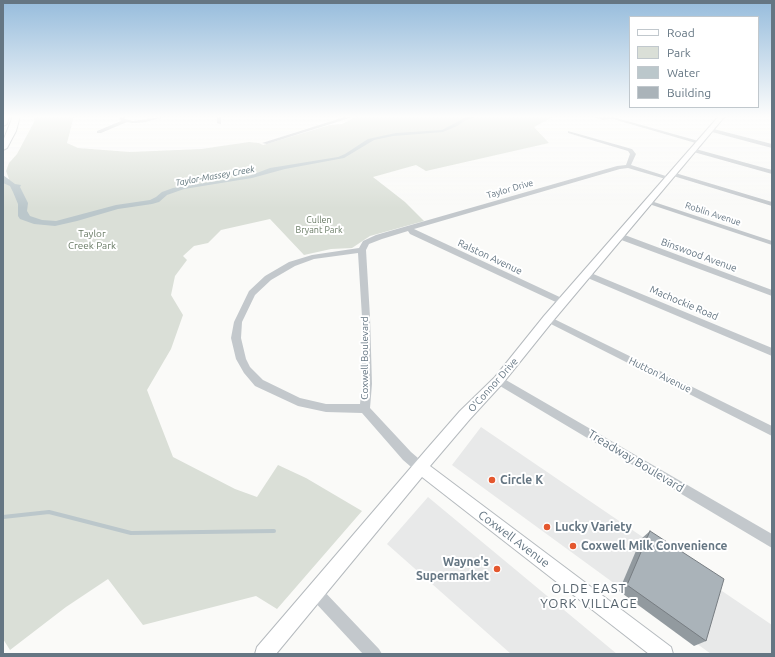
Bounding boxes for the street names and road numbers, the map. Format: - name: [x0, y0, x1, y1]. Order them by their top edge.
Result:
- street label: Taylor Drive: [485, 177, 535, 201]
- street label: Roblin Avenue: [684, 200, 742, 228]
- street label: Binswood Avenue: [659, 236, 739, 274]
- street label: Ralston Avenue: [456, 237, 524, 277]
- street label: Machockie Road: [648, 283, 720, 323]
- street label: Coxwell Boulevard: [359, 316, 371, 400]
- street label: O'Connor Drive: [465, 355, 521, 415]
- street label: Hutton Avenue: [627, 355, 693, 395]
- street label: Treadway Boulevard: [585, 427, 687, 495]
- street label: Coxwell Avenue: [475, 507, 553, 571]

